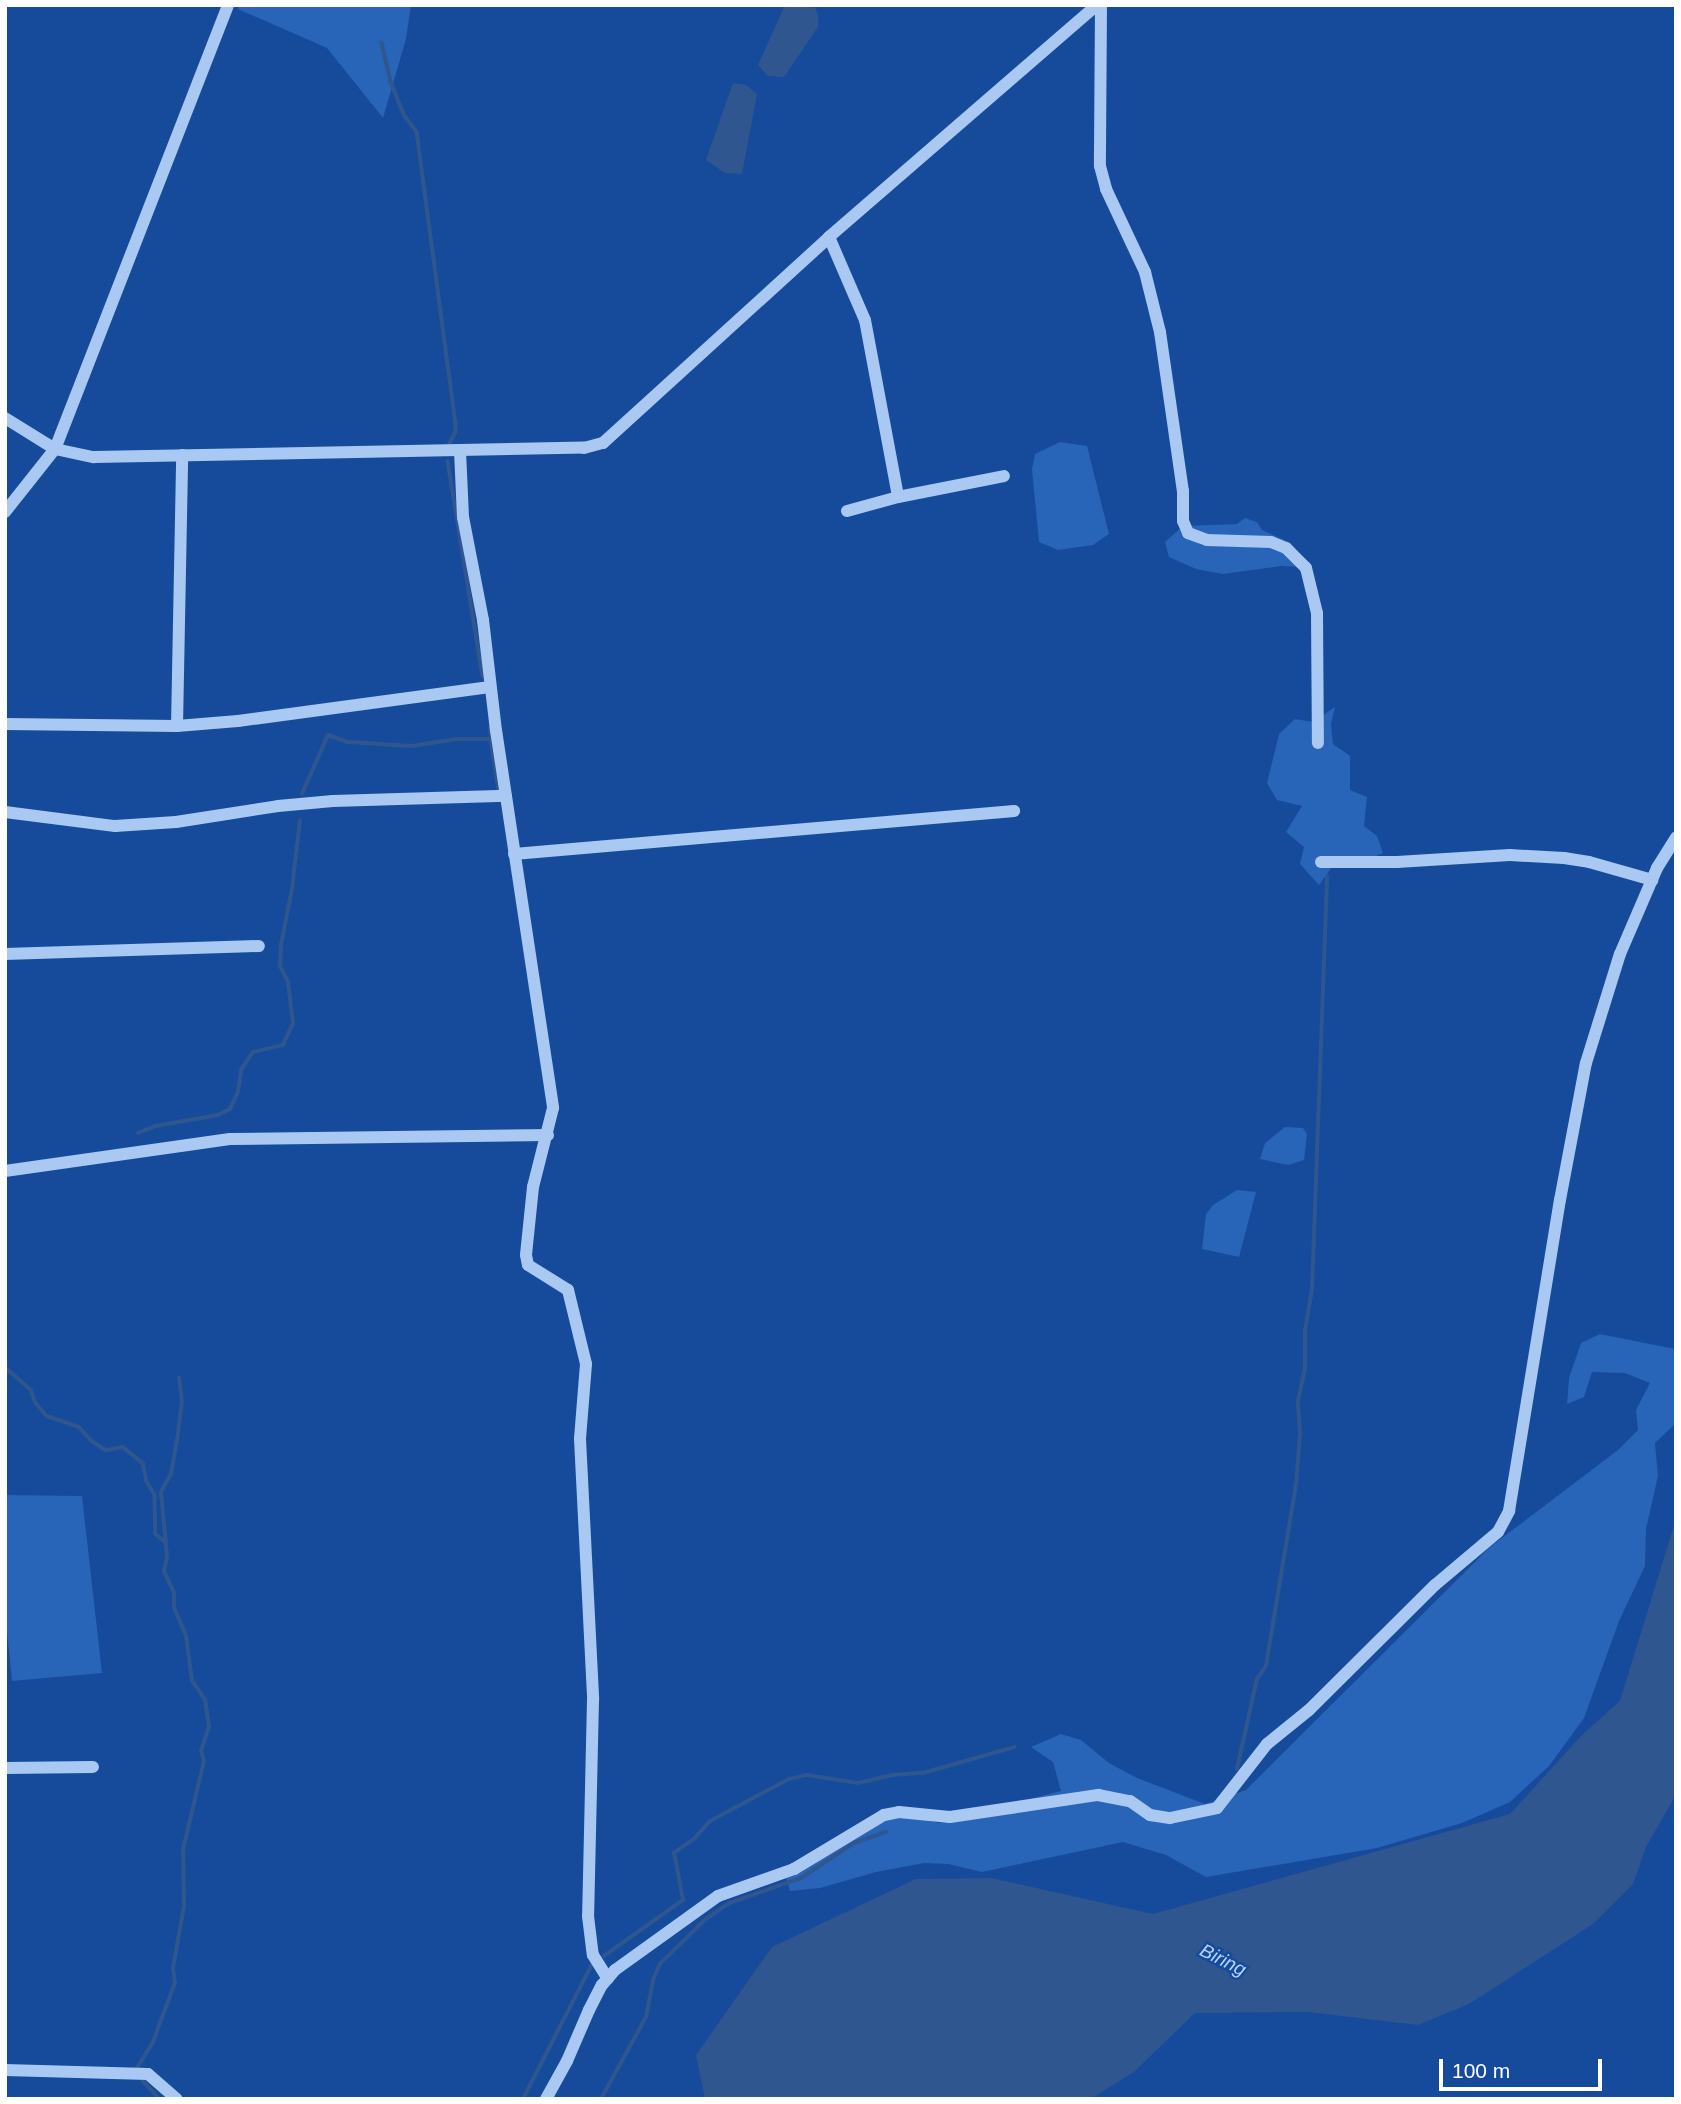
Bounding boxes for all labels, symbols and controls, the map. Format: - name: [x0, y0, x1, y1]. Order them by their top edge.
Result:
- water label: Biring: [1196, 1939, 1250, 1981]
- scale bar: [1443, 2044, 1606, 2088]
- text: 100 m: [1452, 2059, 1510, 2082]

